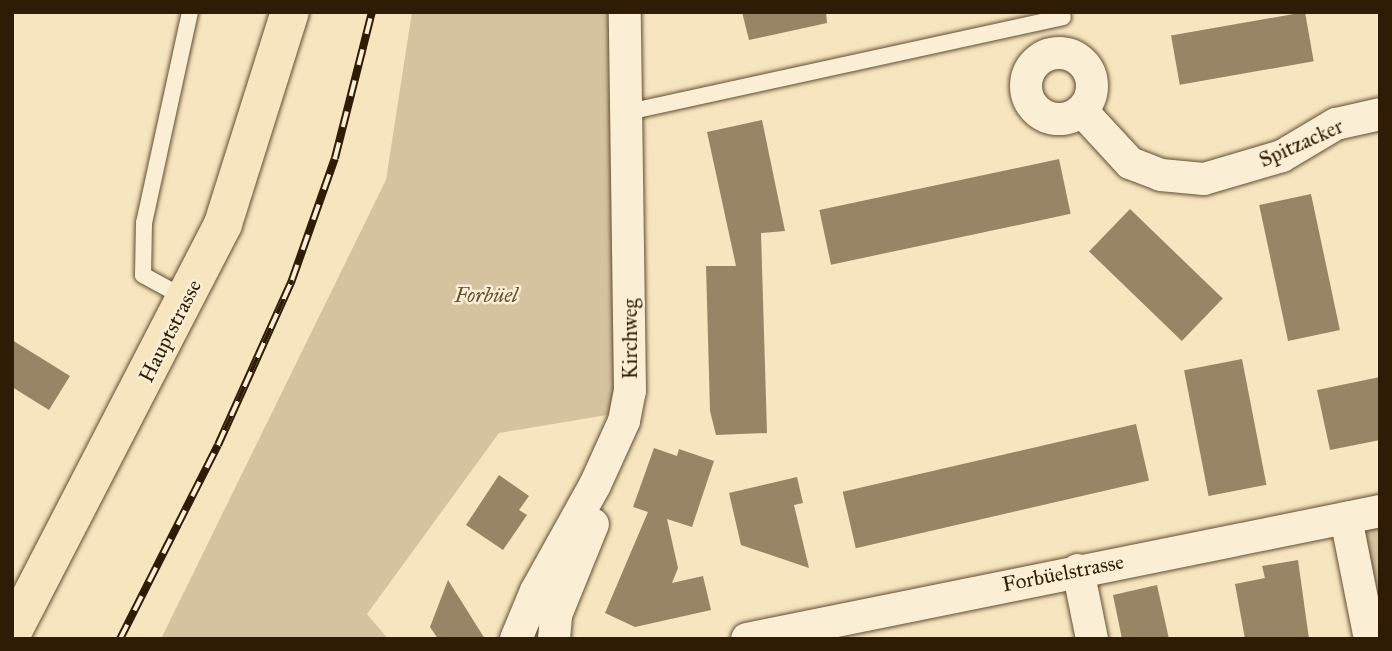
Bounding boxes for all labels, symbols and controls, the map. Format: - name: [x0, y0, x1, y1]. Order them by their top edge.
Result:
- street label: Spitzacker: [1255, 113, 1347, 173]
- street label: Hauptstrasse: [133, 275, 207, 387]
- park label: Forbüel: [454, 282, 518, 308]
- street label: Kirchweg: [617, 299, 643, 379]
- street label: Forbüelstrasse: [1000, 549, 1126, 597]

